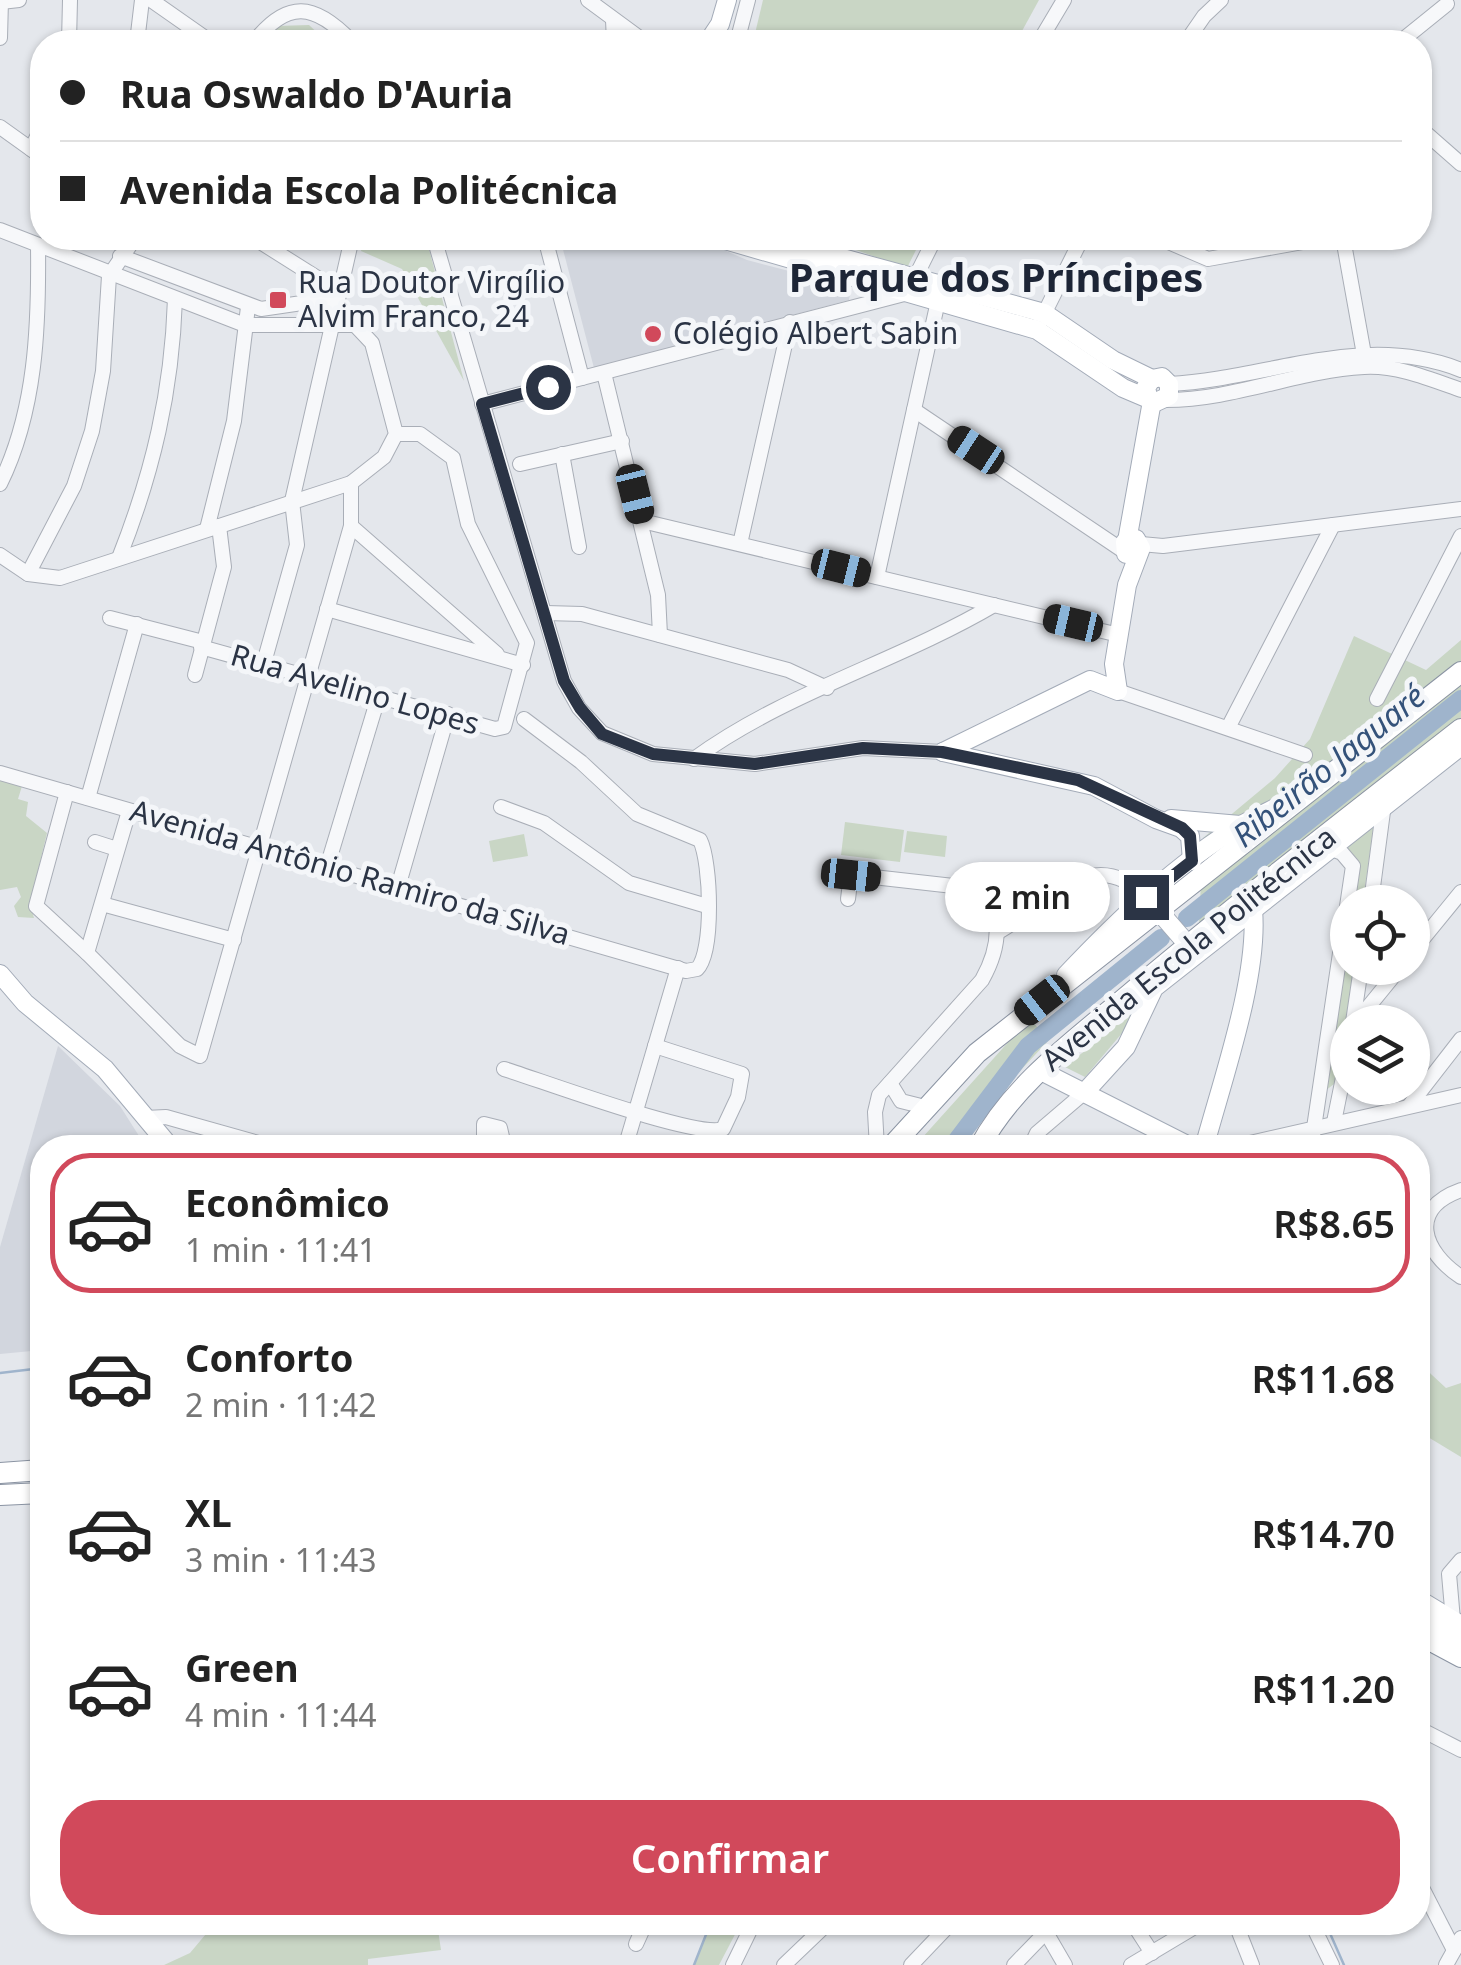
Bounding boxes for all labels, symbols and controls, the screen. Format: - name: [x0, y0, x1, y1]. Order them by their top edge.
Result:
- text: Rua Oswaldo D'Auria: [120, 67, 513, 119]
- text: Avenida Escola Politécnica: [120, 163, 618, 215]
- district label: Parque dos Príncipes: [789, 249, 1203, 304]
- place label: Rua Doutor Virgílio Alvim Franco, 24: [298, 261, 565, 336]
- marker: Rua Doutor Virgílio Alvim Franco, 24: [267, 289, 289, 311]
- place label: Colégio Albert Sabin: [673, 312, 958, 353]
- marker: Colégio Albert Sabin: [642, 323, 664, 345]
- route start: [526, 365, 571, 410]
- car: [943, 421, 1009, 479]
- car: [613, 461, 657, 527]
- car: [808, 546, 874, 590]
- car: [1040, 602, 1106, 644]
- street label: Rua Avelino Lopes: [226, 633, 484, 744]
- water label: Ribeirão Jaguaré: [1223, 674, 1433, 856]
- street label: Avenida Antônio Ramiro da Silva: [126, 789, 575, 954]
- street label: Avenida Escola Politécnica: [1032, 816, 1344, 1080]
- car: [820, 857, 882, 893]
- callout: 2 min: [946, 862, 1111, 932]
- text: 2 min: [984, 875, 1071, 918]
- route end: [1124, 875, 1169, 920]
- map controls: [1330, 885, 1430, 1105]
- button: locate: [1330, 885, 1430, 985]
- car: [1009, 970, 1075, 1030]
- button: layers: [1330, 1005, 1430, 1105]
- text: Econômico: [185, 1176, 390, 1228]
- icon: car: [65, 1178, 155, 1268]
- text: R$8.65: [1273, 1197, 1395, 1249]
- text: 1 min · 11:41: [185, 1228, 377, 1271]
- text: Conforto: [185, 1331, 354, 1383]
- icon: car: [65, 1333, 155, 1423]
- text: R$11.68: [1251, 1352, 1395, 1404]
- text: 2 min · 11:42: [185, 1383, 377, 1426]
- text: XL: [185, 1486, 232, 1538]
- icon: car: [65, 1488, 155, 1578]
- text: R$14.70: [1251, 1507, 1395, 1559]
- text: 3 min · 11:43: [185, 1538, 377, 1581]
- text: Green: [185, 1641, 299, 1693]
- icon: car: [65, 1643, 155, 1733]
- text: R$11.20: [1251, 1662, 1395, 1714]
- text: 4 min · 11:44: [185, 1693, 377, 1736]
- button: Confirmar: [60, 1800, 1400, 1915]

